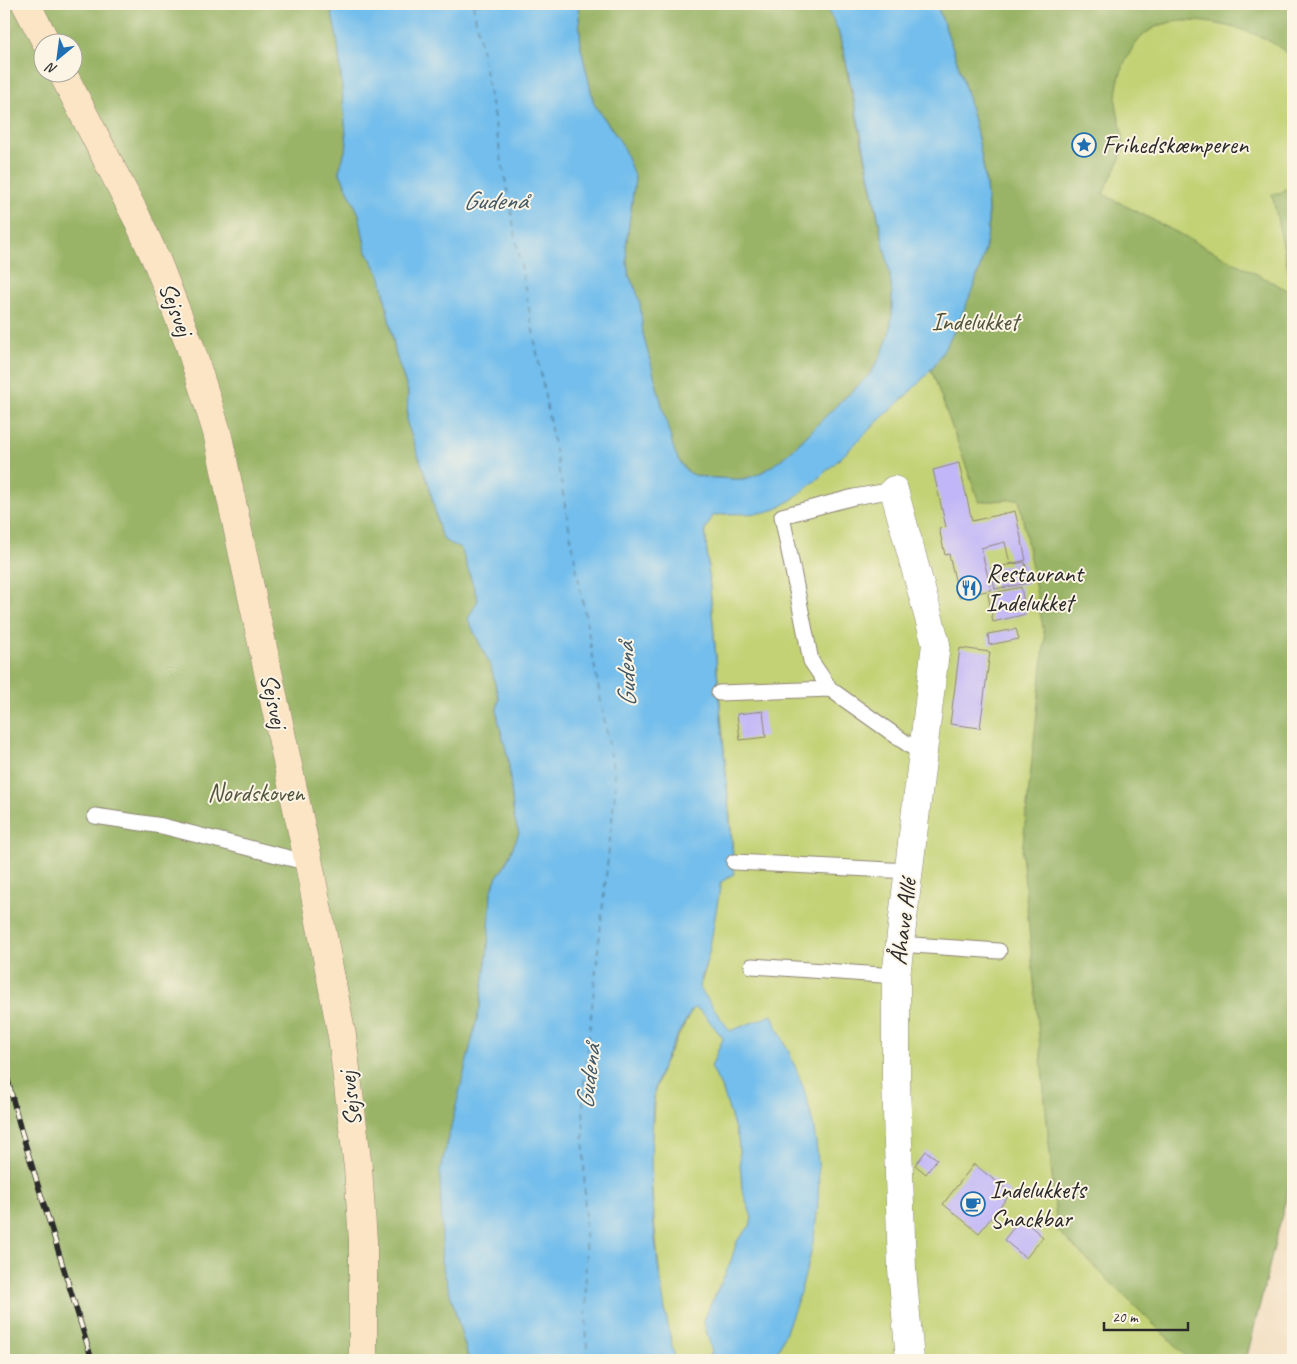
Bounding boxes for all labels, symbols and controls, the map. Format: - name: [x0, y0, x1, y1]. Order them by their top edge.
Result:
- north arrow: [32, 32, 82, 82]
- text: N: [42, 58, 60, 78]
- place label: Frihedskæmperen: [1102, 129, 1249, 161]
- place icon: Frihedskæmperen: [1071, 132, 1097, 158]
- water label: Gudenå: [463, 184, 533, 217]
- street label: Sejsvej: [151, 278, 202, 343]
- park label: Indelukket: [931, 306, 1022, 338]
- place label: Restaurant Indelukket: [986, 558, 1086, 619]
- restaurant icon: Restaurant Indelukket: [956, 575, 982, 601]
- water label: Gudenå: [608, 637, 644, 708]
- street label: Sejsvej: [253, 671, 296, 734]
- park label: Nordskoven: [208, 777, 306, 809]
- street label: Åhave Allé: [882, 873, 925, 967]
- water label: Gudenå: [568, 1038, 609, 1111]
- street label: Sejsvej: [330, 1067, 369, 1128]
- place label: Indelukkets Snackbar: [990, 1174, 1088, 1235]
- cafe icon: Indelukkets Snackbar: [960, 1191, 986, 1217]
- scale bar: [1104, 1299, 1188, 1331]
- text: 20 m: [1112, 1308, 1139, 1327]

